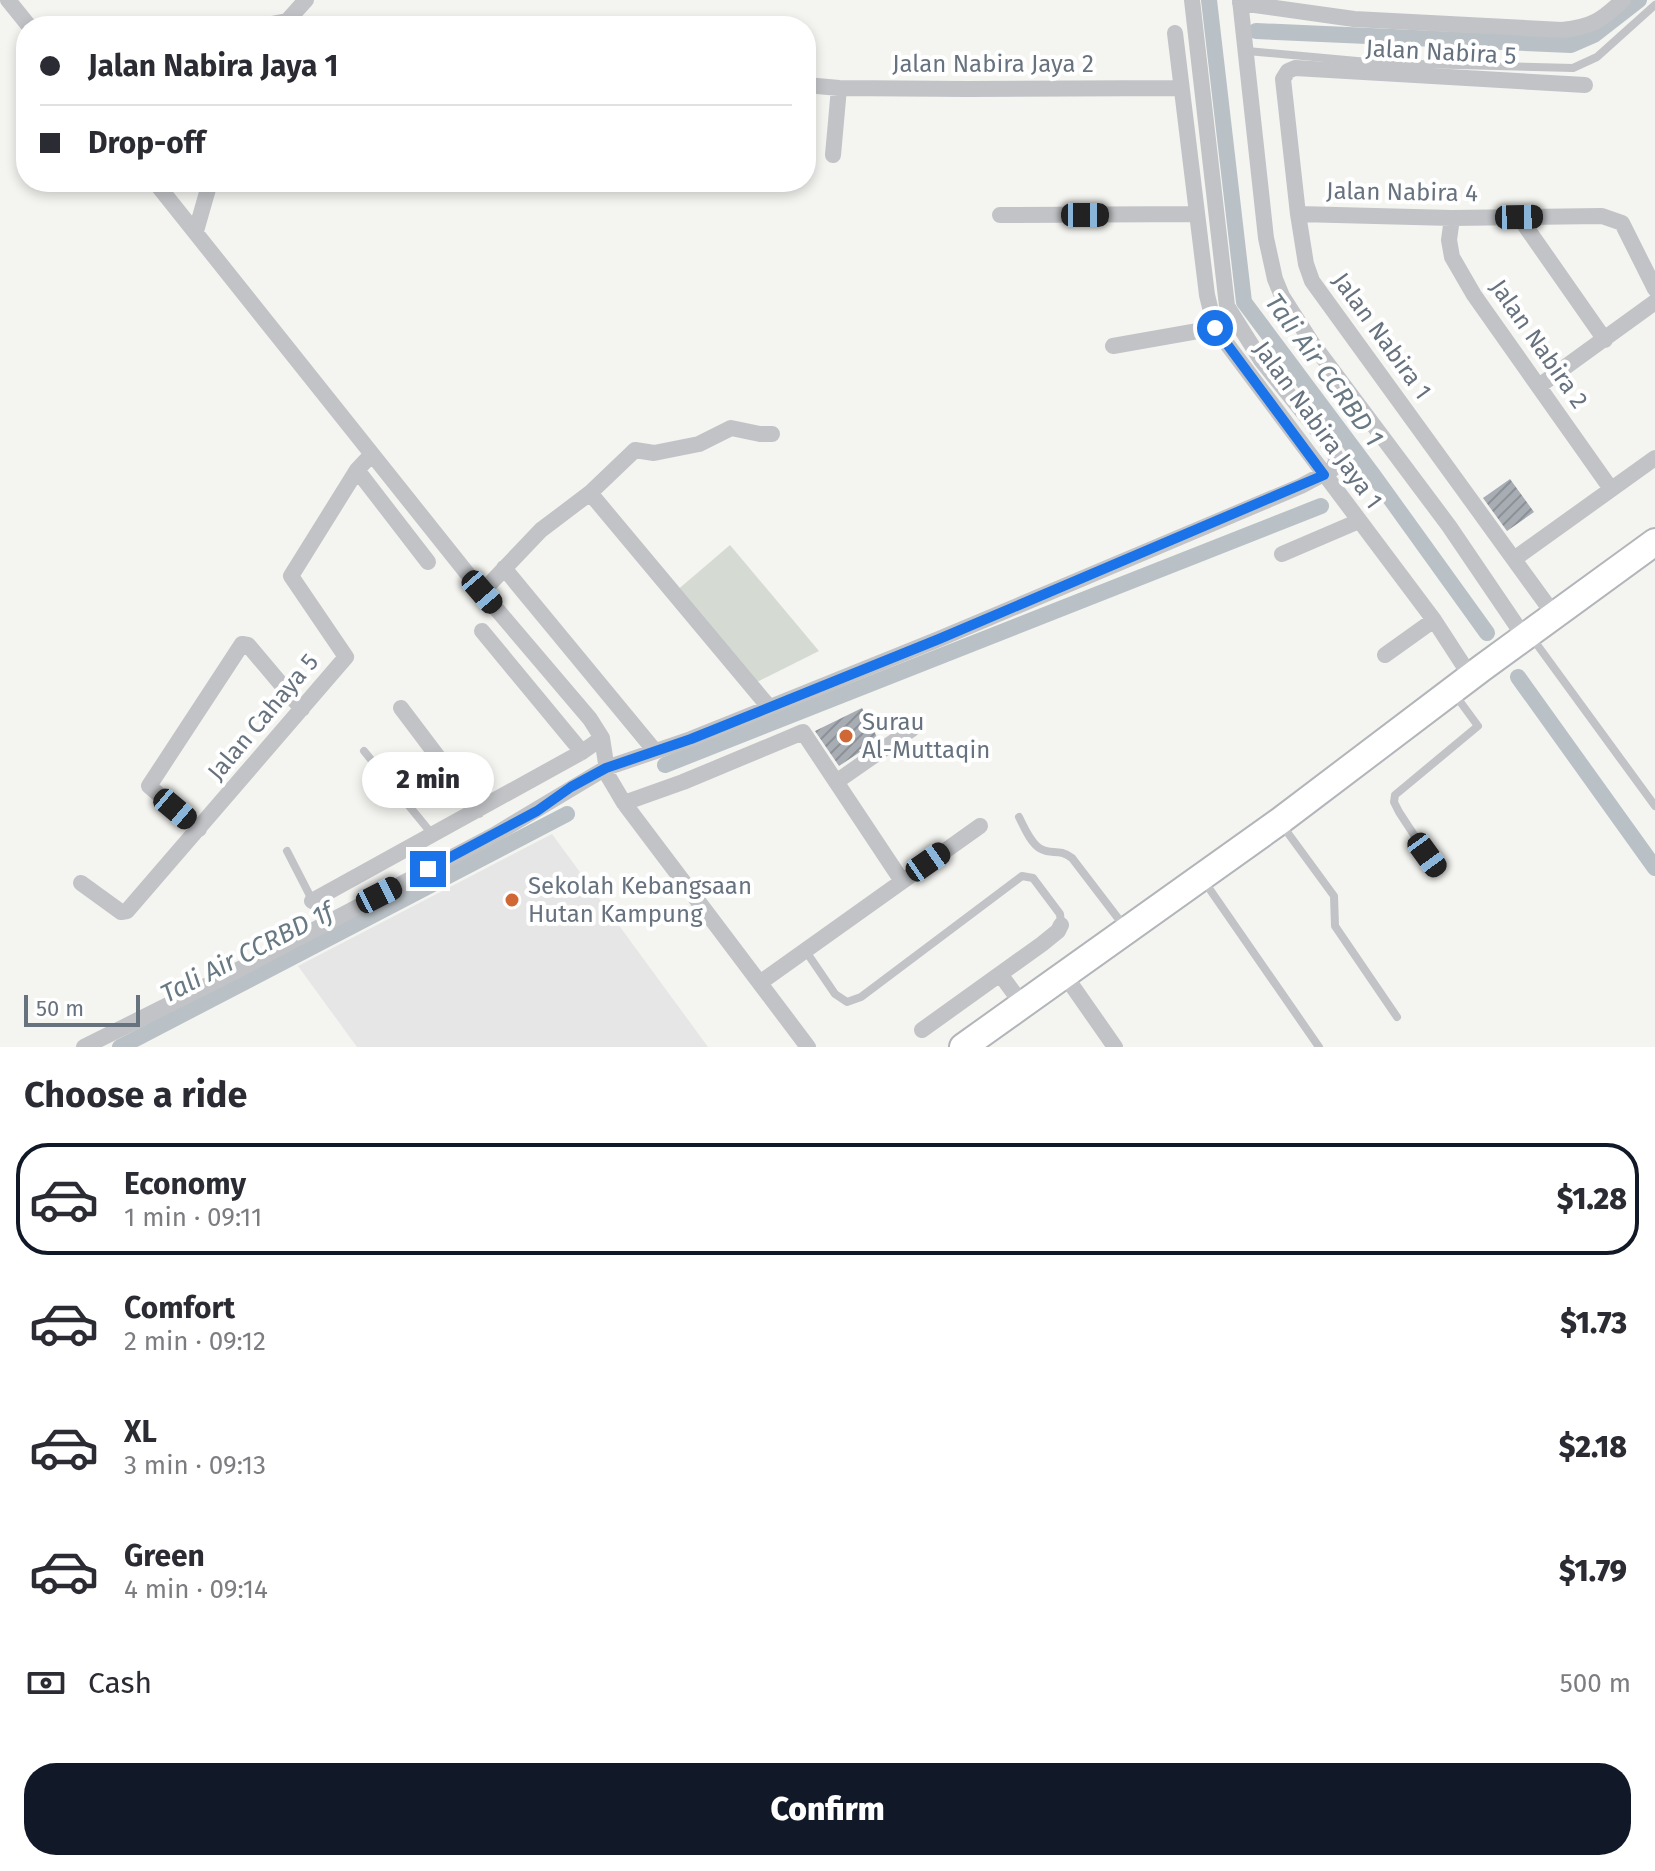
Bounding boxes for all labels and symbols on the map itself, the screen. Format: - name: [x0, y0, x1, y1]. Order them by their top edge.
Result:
- street label: Jalan Nabira 5: [1365, 34, 1517, 70]
- street label: Jalan Nabira Jaya 2: [892, 50, 1094, 78]
- street label: Jalan Nabira 4: [1326, 177, 1478, 207]
- car: [1061, 203, 1109, 227]
- car: [1495, 205, 1543, 229]
- street label: Jalan Nabira 1: [1327, 267, 1437, 405]
- street label: Jalan Nabira 2: [1484, 274, 1594, 414]
- water label: Tali Air CCRBD 1: [1258, 288, 1390, 452]
- route start: [1197, 310, 1233, 346]
- street label: Jalan Nabira Jaya 1: [1248, 336, 1388, 514]
- car: [457, 566, 507, 618]
- street label: Jalan Cahaya 5: [202, 648, 324, 786]
- place label: Surau Al-Muttaqin: [862, 708, 990, 764]
- marker: Surau Al-Muttaqin: [837, 727, 855, 745]
- callout: 2 min: [362, 753, 494, 809]
- car: [149, 784, 201, 834]
- car: [1403, 829, 1451, 881]
- car: [901, 838, 955, 886]
- route end: [410, 851, 446, 887]
- place label: Sekolah Kebangsaan Hutan Kampung: [528, 872, 752, 928]
- car: [352, 873, 406, 917]
- marker: Sekolah Kebangsaan Hutan Kampung: [503, 891, 521, 909]
- water label: Tali Air CCRBD 1f: [156, 895, 341, 1010]
- scale bar: [24, 991, 140, 1027]

